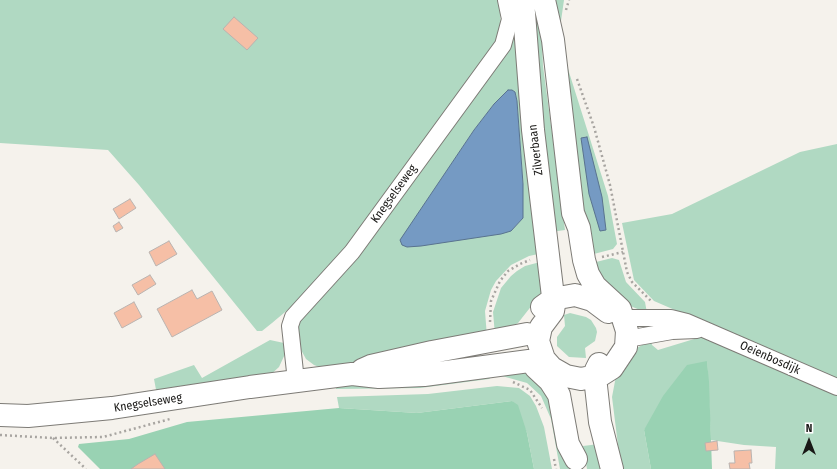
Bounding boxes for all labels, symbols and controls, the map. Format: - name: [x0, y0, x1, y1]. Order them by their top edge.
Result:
- street label: Zilverbaan: [526, 124, 546, 176]
- street label: Knegselseweg: [368, 162, 420, 226]
- street label: Oeienbosdijk: [738, 338, 802, 378]
- street label: Knegselseweg: [113, 391, 183, 415]
- north arrow: [789, 421, 829, 461]
- text: N: [806, 422, 812, 435]

